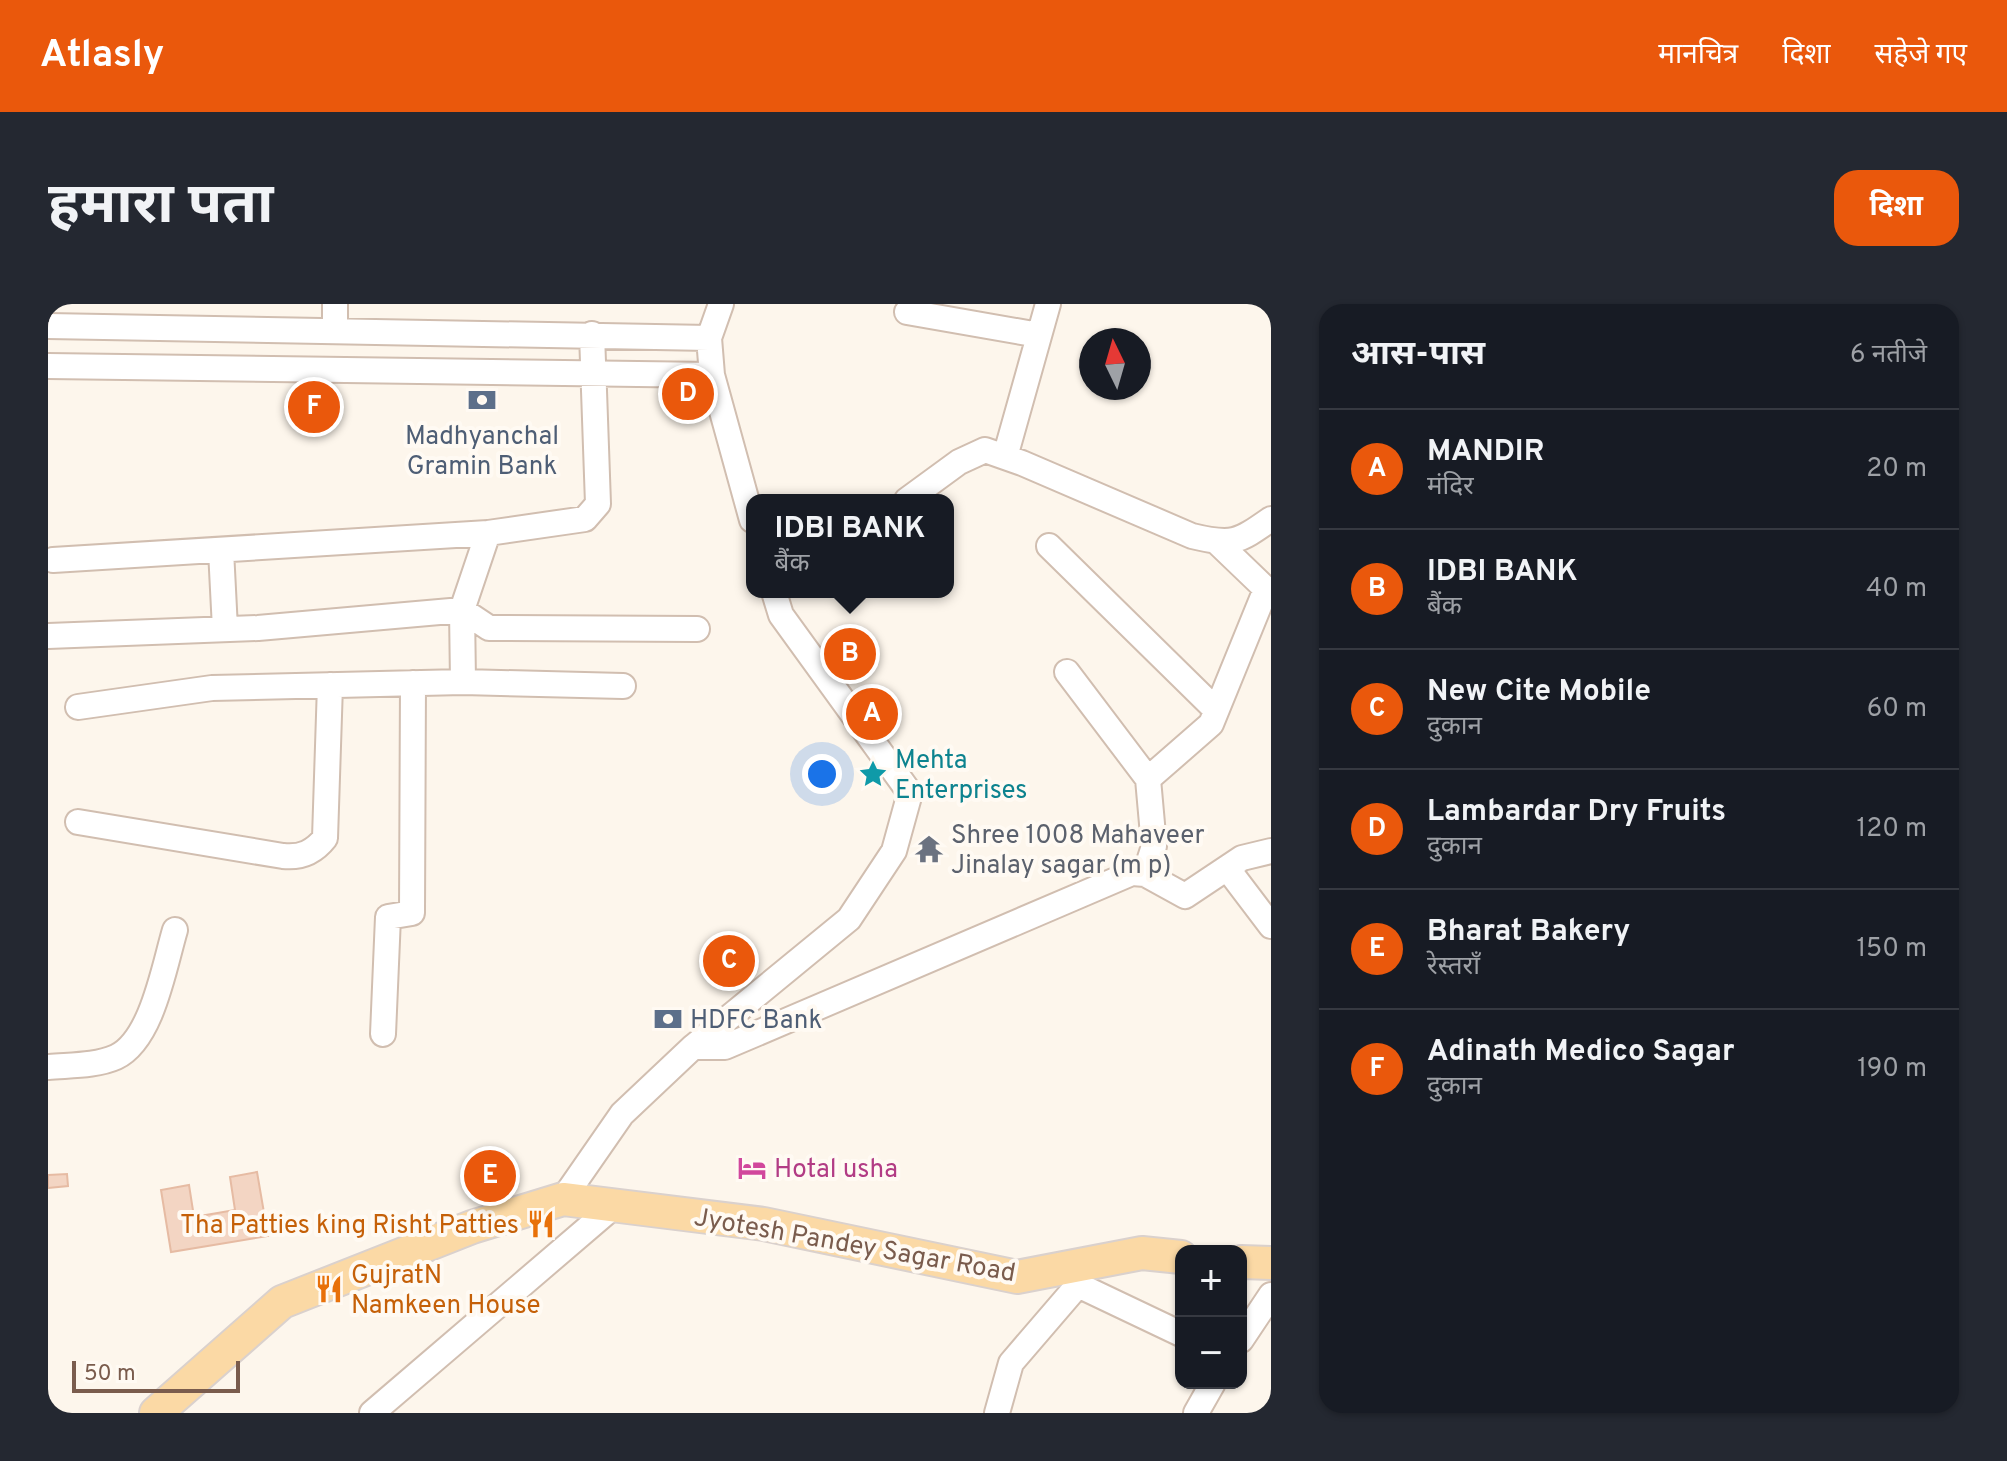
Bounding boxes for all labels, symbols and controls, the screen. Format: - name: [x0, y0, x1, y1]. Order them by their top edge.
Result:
- text: Atlasly: [40, 32, 164, 81]
- text: मानचित्र: [1658, 38, 1738, 74]
- text: दिशा: [1782, 38, 1831, 74]
- text: सहेजे गए: [1875, 38, 1967, 74]
- button: दिशा: [1834, 170, 1959, 246]
- text: हमारा पता: [48, 173, 273, 243]
- north arrow: [1079, 328, 1151, 400]
- text: आस-पास: [1351, 334, 1485, 377]
- text: 6 नतीजे: [1850, 339, 1927, 372]
- pin: D: [662, 364, 714, 424]
- pin: F: [288, 377, 340, 437]
- bank icon: Madhyanchal Gramin Bank: [467, 385, 497, 415]
- place label: Madhyanchal Gramin Bank: [405, 421, 559, 484]
- text: MANDIR: [1427, 434, 1544, 471]
- text: A: [1368, 453, 1386, 486]
- text: 20 m: [1866, 453, 1927, 486]
- text: मंदिर: [1427, 471, 1474, 504]
- popup: [746, 494, 954, 598]
- text: IDBI BANK: [775, 511, 925, 548]
- text: बैंक: [775, 548, 809, 581]
- text: IDBI BANK: [1427, 554, 1578, 591]
- text: B: [1368, 573, 1386, 606]
- text: 40 m: [1866, 573, 1927, 606]
- text: बैंक: [1427, 591, 1462, 624]
- pin: B: [824, 624, 876, 684]
- text: New Cite Mobile: [1427, 674, 1651, 711]
- pin: A: [846, 684, 898, 744]
- text: C: [1369, 693, 1385, 726]
- text: 60 m: [1867, 693, 1927, 726]
- text: दुकान: [1427, 711, 1482, 744]
- place label: Mehta Enterprises: [895, 745, 1028, 808]
- your location: [802, 754, 842, 794]
- place icon: Mehta Enterprises: [858, 759, 888, 789]
- text: Lambardar Dry Fruits: [1427, 794, 1726, 831]
- text: D: [1368, 813, 1386, 846]
- text: 120 m: [1857, 813, 1927, 846]
- place label: Shree 1008 Mahaveer Jinalay sagar (m p): [951, 820, 1205, 883]
- text: दुकान: [1427, 831, 1482, 864]
- temple icon: Shree 1008 Mahaveer Jinalay sagar (m p): [914, 834, 944, 864]
- text: Bharat Bakery: [1427, 914, 1630, 951]
- pin: C: [703, 931, 755, 991]
- text: E: [1369, 933, 1385, 966]
- text: 150 m: [1856, 933, 1927, 966]
- text: रेस्तराँ: [1427, 951, 1480, 984]
- bank icon: HDFC Bank: [653, 1004, 683, 1034]
- place label: HDFC Bank: [690, 1005, 822, 1038]
- text: Adinath Medico Sagar: [1427, 1034, 1735, 1071]
- text: F: [1370, 1053, 1384, 1086]
- text: 190 m: [1857, 1053, 1927, 1086]
- text: दुकान: [1427, 1071, 1482, 1104]
- pin: E: [464, 1146, 516, 1206]
- hotel icon: Hotal usha: [737, 1153, 767, 1183]
- place label: Hotal usha: [774, 1154, 898, 1187]
- street label: Jyotesh Pandey Sagar Road: [691, 1202, 1018, 1291]
- restaurant icon: Tha Patties king Risht Patties: [526, 1209, 556, 1239]
- place label: Tha Patties king Risht Patties: [180, 1210, 519, 1243]
- map controls: [1175, 1245, 1247, 1389]
- button: +: [1175, 1245, 1247, 1317]
- place label: GujratN Namkeen House: [351, 1260, 540, 1323]
- restaurant icon: GujratN Namkeen House: [314, 1274, 344, 1304]
- button: −: [1175, 1317, 1247, 1389]
- scale bar: [72, 1357, 240, 1393]
- text: 50 m: [84, 1361, 136, 1388]

